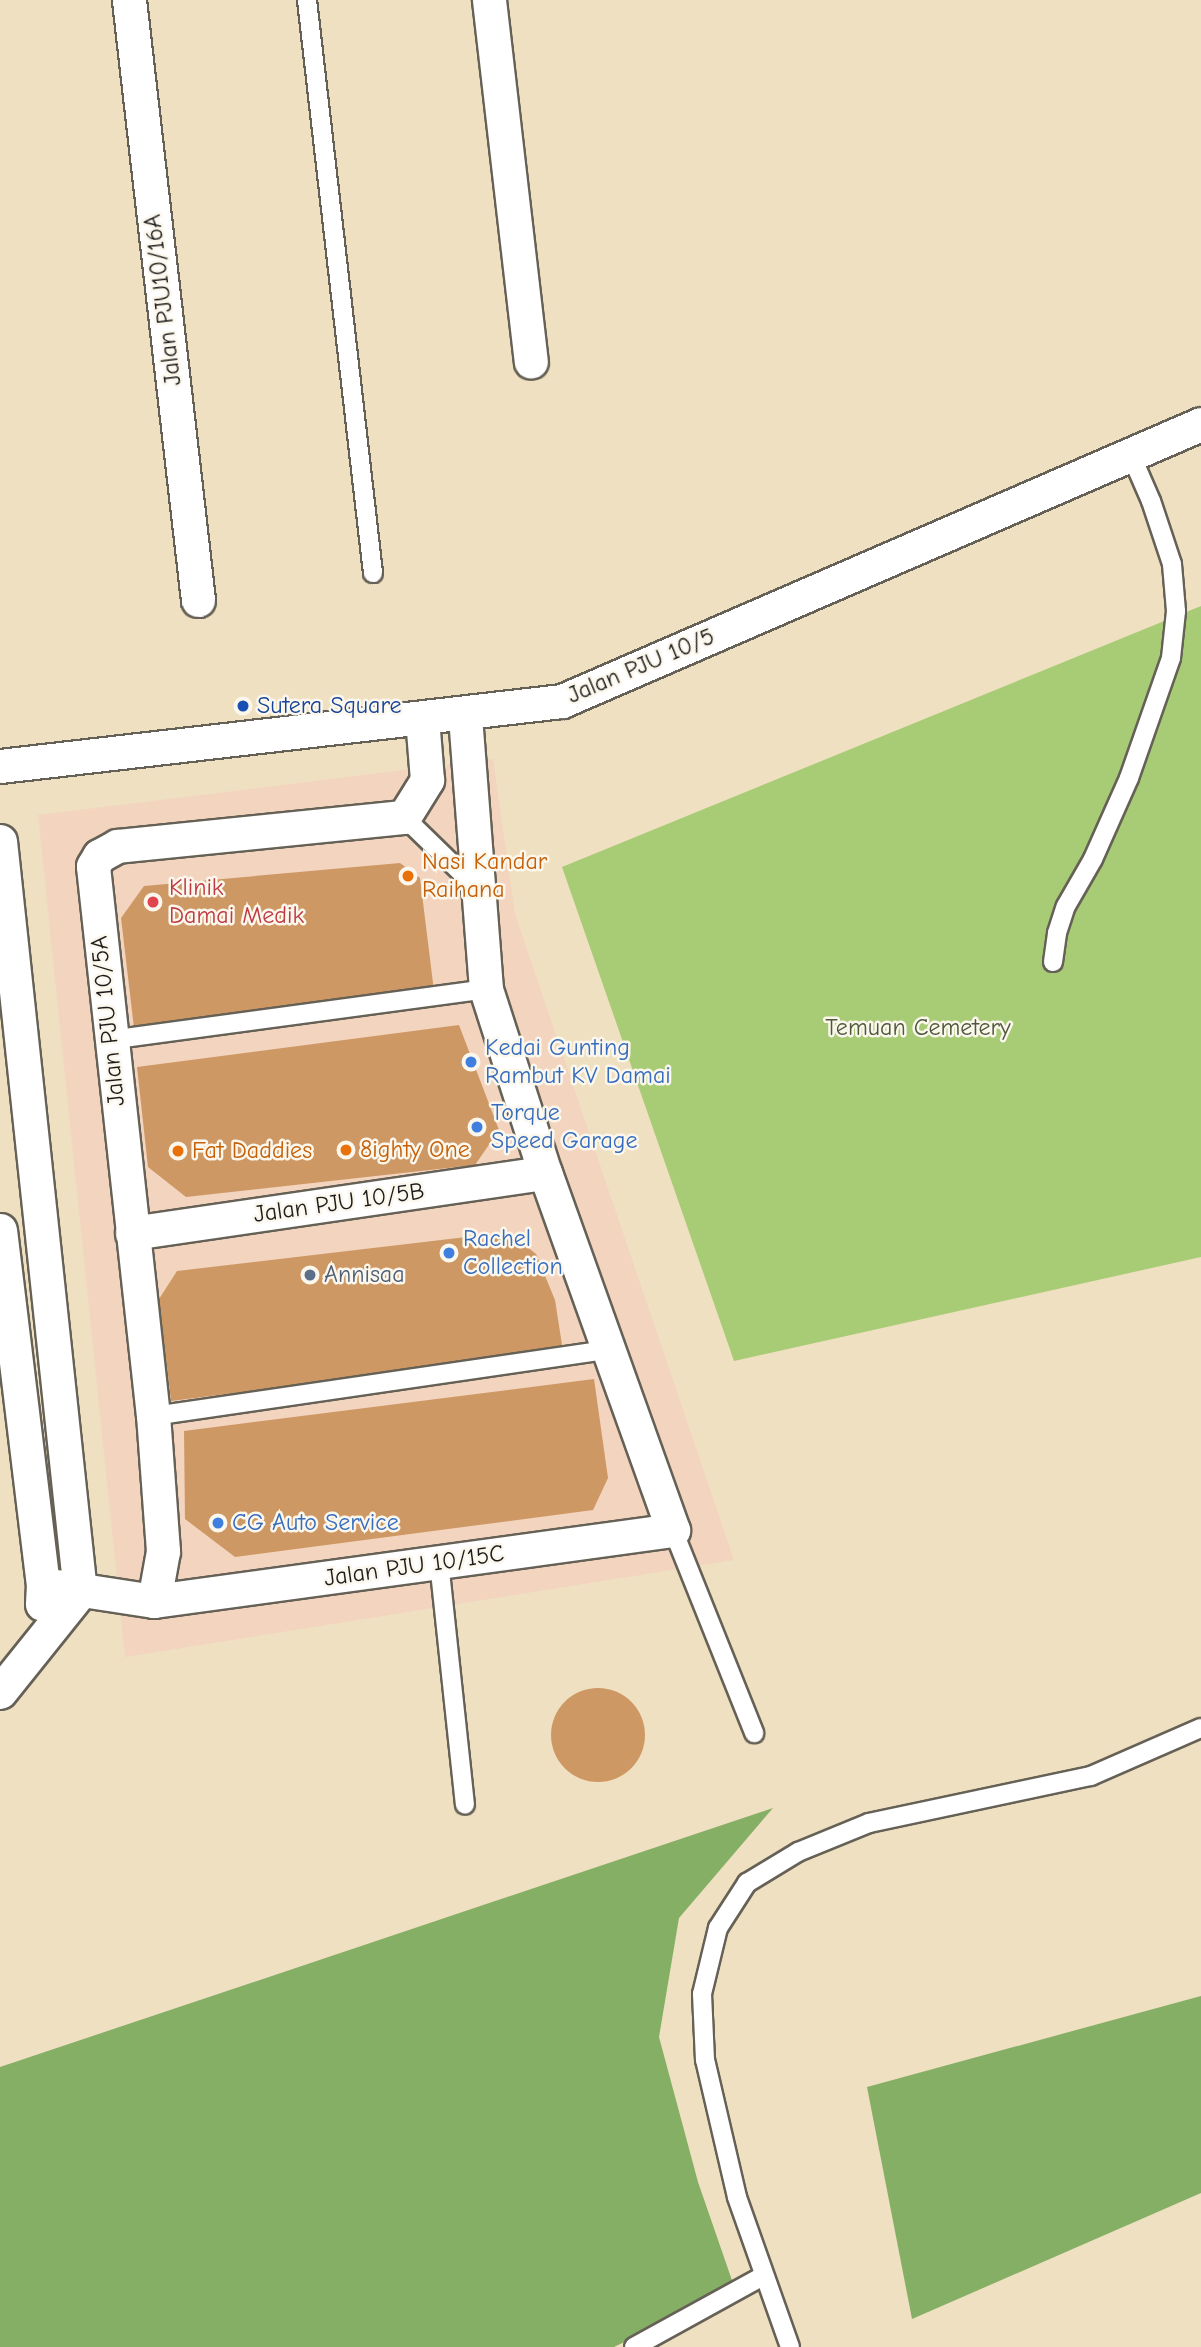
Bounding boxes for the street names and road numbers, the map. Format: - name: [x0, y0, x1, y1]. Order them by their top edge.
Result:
- street label: Jalan PJU10/16A: [138, 213, 188, 387]
- street label: Jalan PJU 10/5: [563, 622, 719, 710]
- street label: Jalan PJU 10/5A: [85, 934, 131, 1108]
- street label: Jalan PJU 10/5B: [252, 1177, 426, 1229]
- street label: Jalan PJU 10/15C: [322, 1539, 506, 1593]

